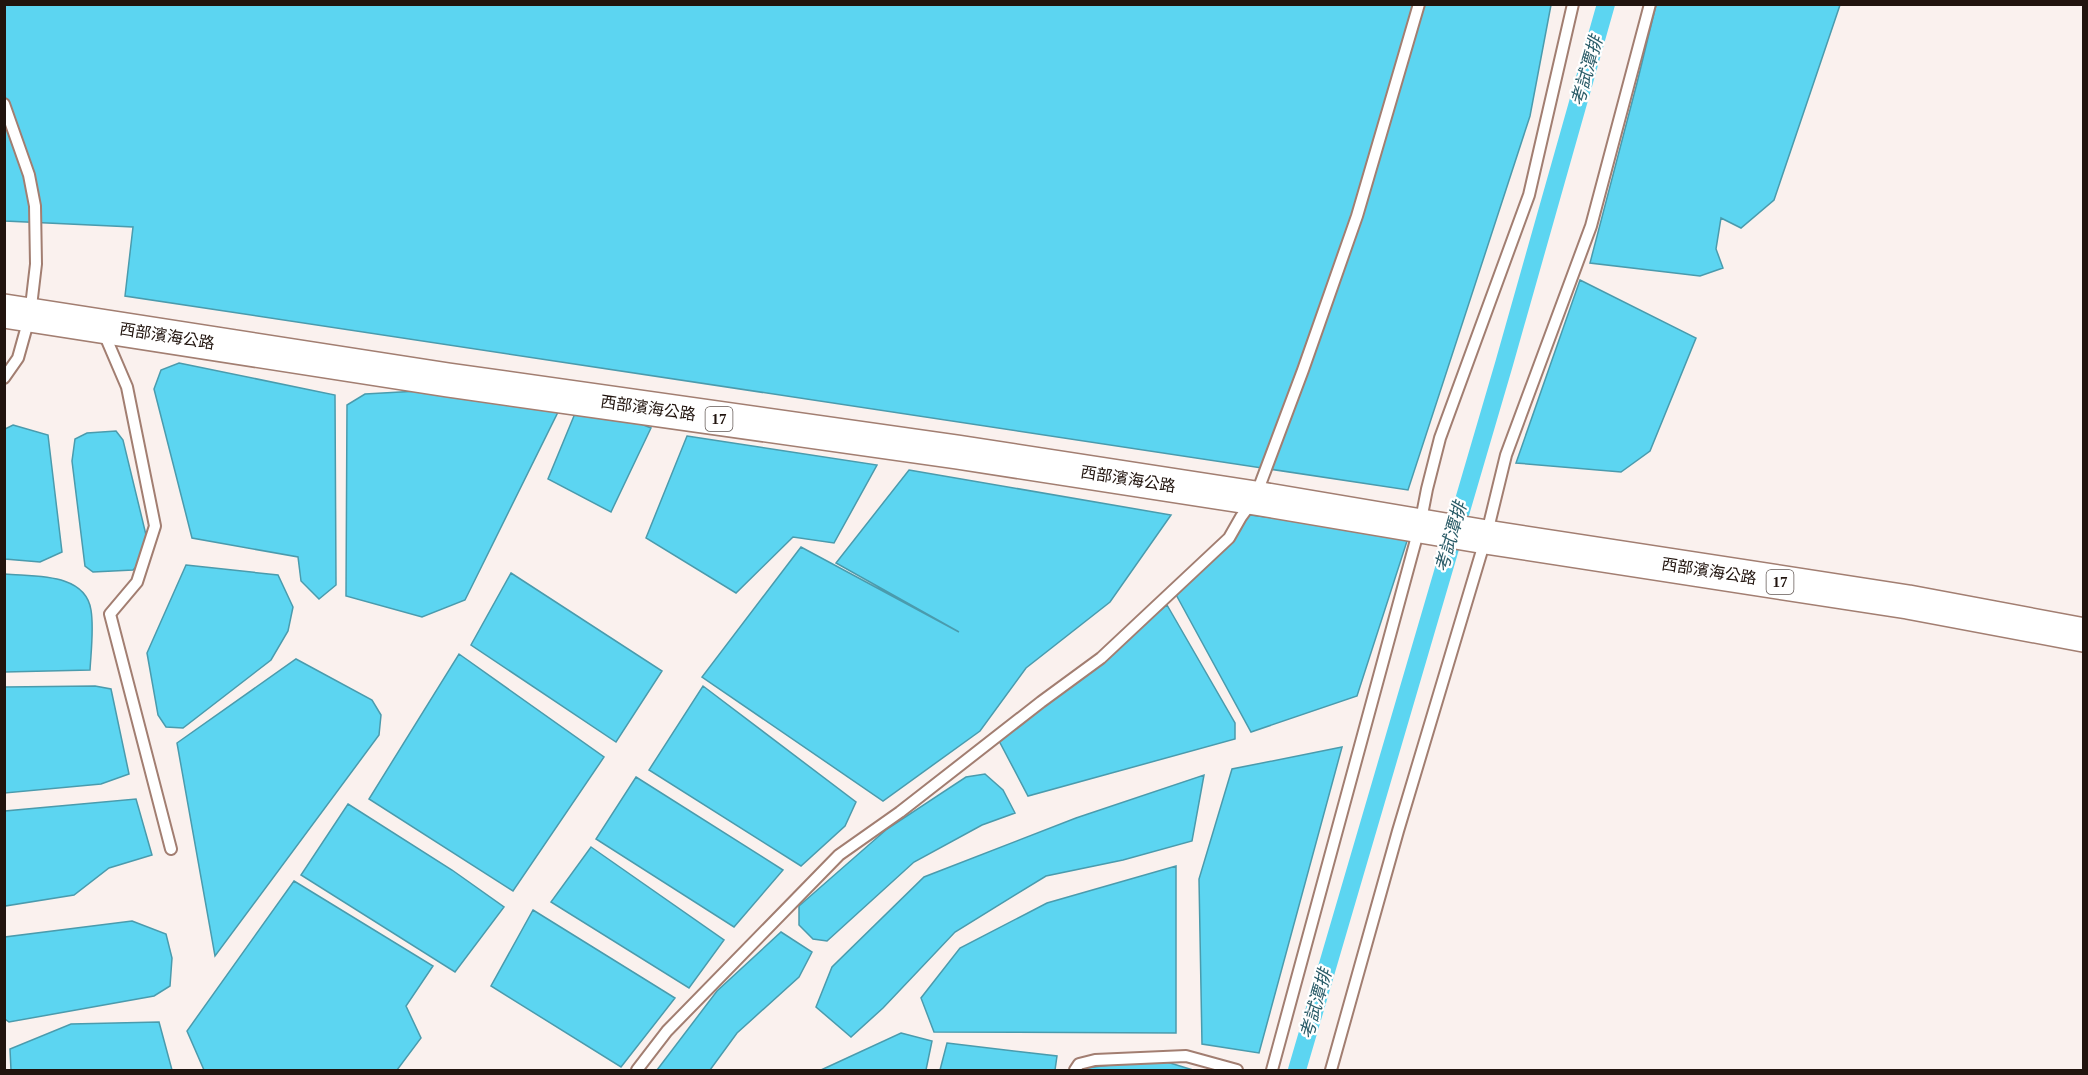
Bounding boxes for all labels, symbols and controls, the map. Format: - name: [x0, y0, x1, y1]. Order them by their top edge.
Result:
- water label: 考試潭排: [1567, 32, 1607, 108]
- street label: 西部濱海公路: [118, 320, 216, 352]
- street label: 西部濱海公路: [599, 393, 697, 423]
- road number: 17: [706, 407, 732, 431]
- street label: 西部濱海公路: [1079, 463, 1177, 495]
- water label: 考試潭排: [1431, 498, 1471, 574]
- street label: 西部濱海公路: [1660, 555, 1758, 587]
- road number: 17: [1766, 570, 1794, 594]
- water label: 考試潭排: [1296, 965, 1336, 1041]

